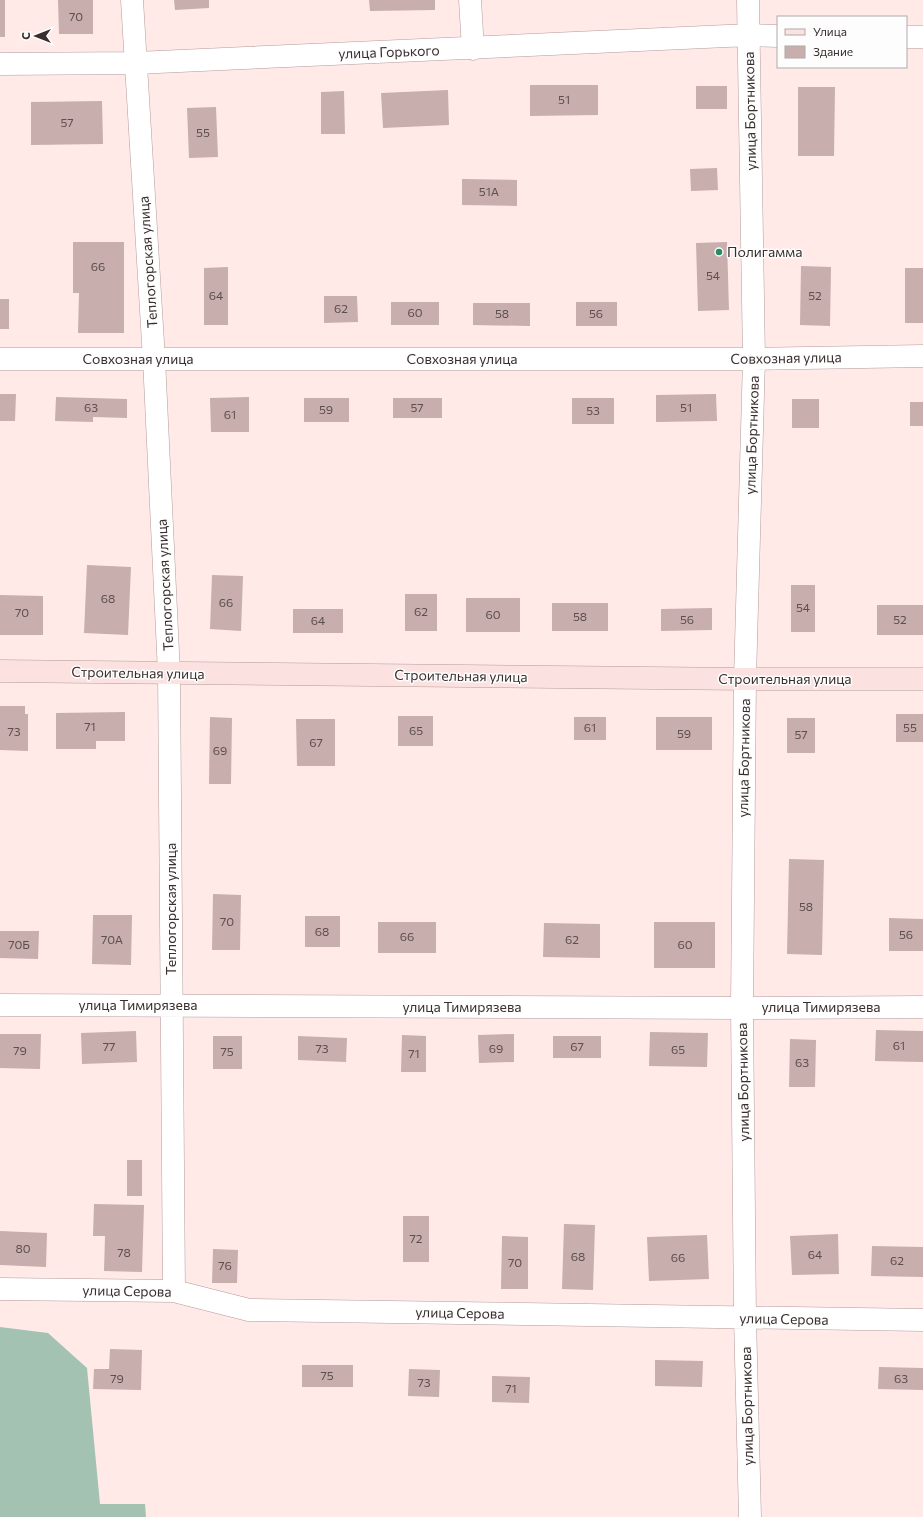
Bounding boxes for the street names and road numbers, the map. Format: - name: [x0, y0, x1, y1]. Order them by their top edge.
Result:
- street label: улица Горького: [338, 41, 440, 62]
- street label: улица Бортникова: [740, 51, 759, 171]
- street label: Теплогорская улица: [134, 195, 161, 329]
- street label: Совхозная улица: [730, 348, 842, 367]
- street label: Совхозная улица: [82, 350, 194, 367]
- street label: Совхозная улица: [406, 350, 518, 367]
- street label: улица Бортникова: [741, 375, 762, 495]
- street label: Теплогорская улица: [153, 519, 176, 652]
- street label: Строительная улица: [71, 663, 205, 682]
- street label: Строительная улица: [394, 666, 528, 685]
- street label: Строительная улица: [718, 670, 852, 687]
- street label: улица Бортникова: [734, 698, 753, 818]
- street label: Теплогорская улица: [162, 843, 179, 975]
- street label: улица Тимирязева: [78, 996, 198, 1013]
- street label: улица Тимирязева: [402, 998, 522, 1015]
- street label: улица Тимирязева: [761, 998, 881, 1015]
- street label: улица Бортникова: [733, 1022, 752, 1142]
- street label: улица Серова: [82, 1281, 172, 1300]
- street label: улица Серова: [415, 1303, 505, 1322]
- street label: улица Серова: [739, 1309, 829, 1328]
- street label: улица Бортникова: [737, 1346, 756, 1466]

